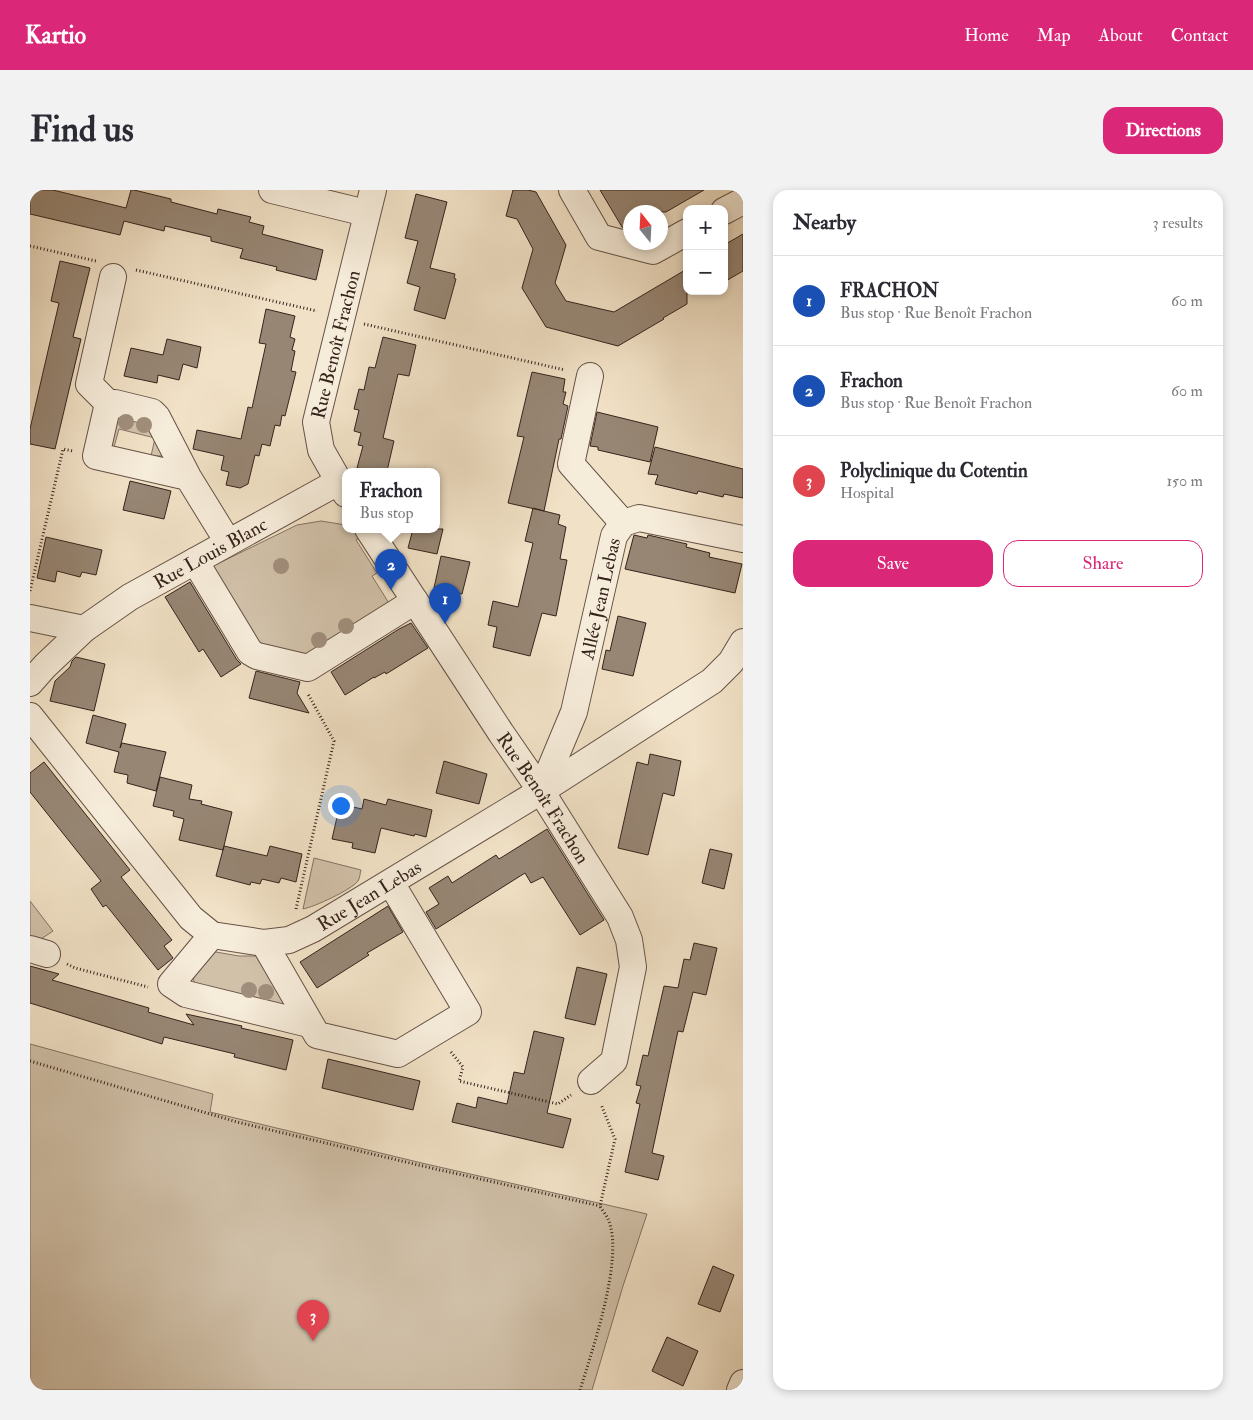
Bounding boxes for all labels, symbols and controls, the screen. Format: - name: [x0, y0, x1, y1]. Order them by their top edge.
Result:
- text: Kartio: [25, 20, 86, 51]
- text: Home: [964, 24, 1009, 47]
- text: Map: [1037, 24, 1071, 47]
- text: About: [1099, 24, 1143, 47]
- text: Contact: [1171, 24, 1228, 47]
- button: Directions: [1103, 107, 1223, 154]
- text: Find us: [30, 108, 134, 152]
- north arrow: [623, 205, 668, 250]
- map controls: [683, 205, 728, 295]
- button: +: [683, 205, 728, 250]
- text: Nearby: [793, 209, 856, 236]
- text: 3 results: [1152, 213, 1203, 233]
- button: −: [683, 250, 728, 295]
- street label: Rue Benoît Frachon: [306, 267, 366, 422]
- text: FRACHON: [840, 279, 939, 303]
- text: 1: [806, 291, 812, 311]
- text: 60 m: [1171, 291, 1203, 311]
- text: Bus stop · Rue Benoît Frachon: [840, 303, 1032, 323]
- text: Frachon: [840, 369, 903, 393]
- text: 2: [805, 381, 813, 401]
- text: 60 m: [1171, 381, 1203, 401]
- text: Bus stop · Rue Benoît Frachon: [840, 393, 1032, 413]
- text: Polyclinique du Cotentin: [840, 459, 1028, 483]
- popup: [342, 468, 440, 533]
- text: 3: [806, 471, 812, 491]
- text: 150 m: [1166, 471, 1203, 491]
- text: Frachon: [360, 479, 422, 503]
- text: Hospital: [840, 483, 894, 503]
- text: Bus stop: [360, 503, 414, 523]
- street label: Rue Louis Blanc: [150, 512, 272, 595]
- street label: Allée Jean Lebas: [575, 536, 626, 663]
- button: Save: [793, 540, 993, 587]
- button: Share: [1003, 540, 1203, 587]
- pin: 2: [375, 549, 407, 590]
- pin: 1: [429, 583, 461, 624]
- street label: Rue Benoît Frachon: [491, 728, 595, 869]
- your location: [328, 793, 354, 819]
- street label: Rue Jean Lebas: [313, 855, 426, 937]
- pin: 3: [297, 1300, 329, 1341]

